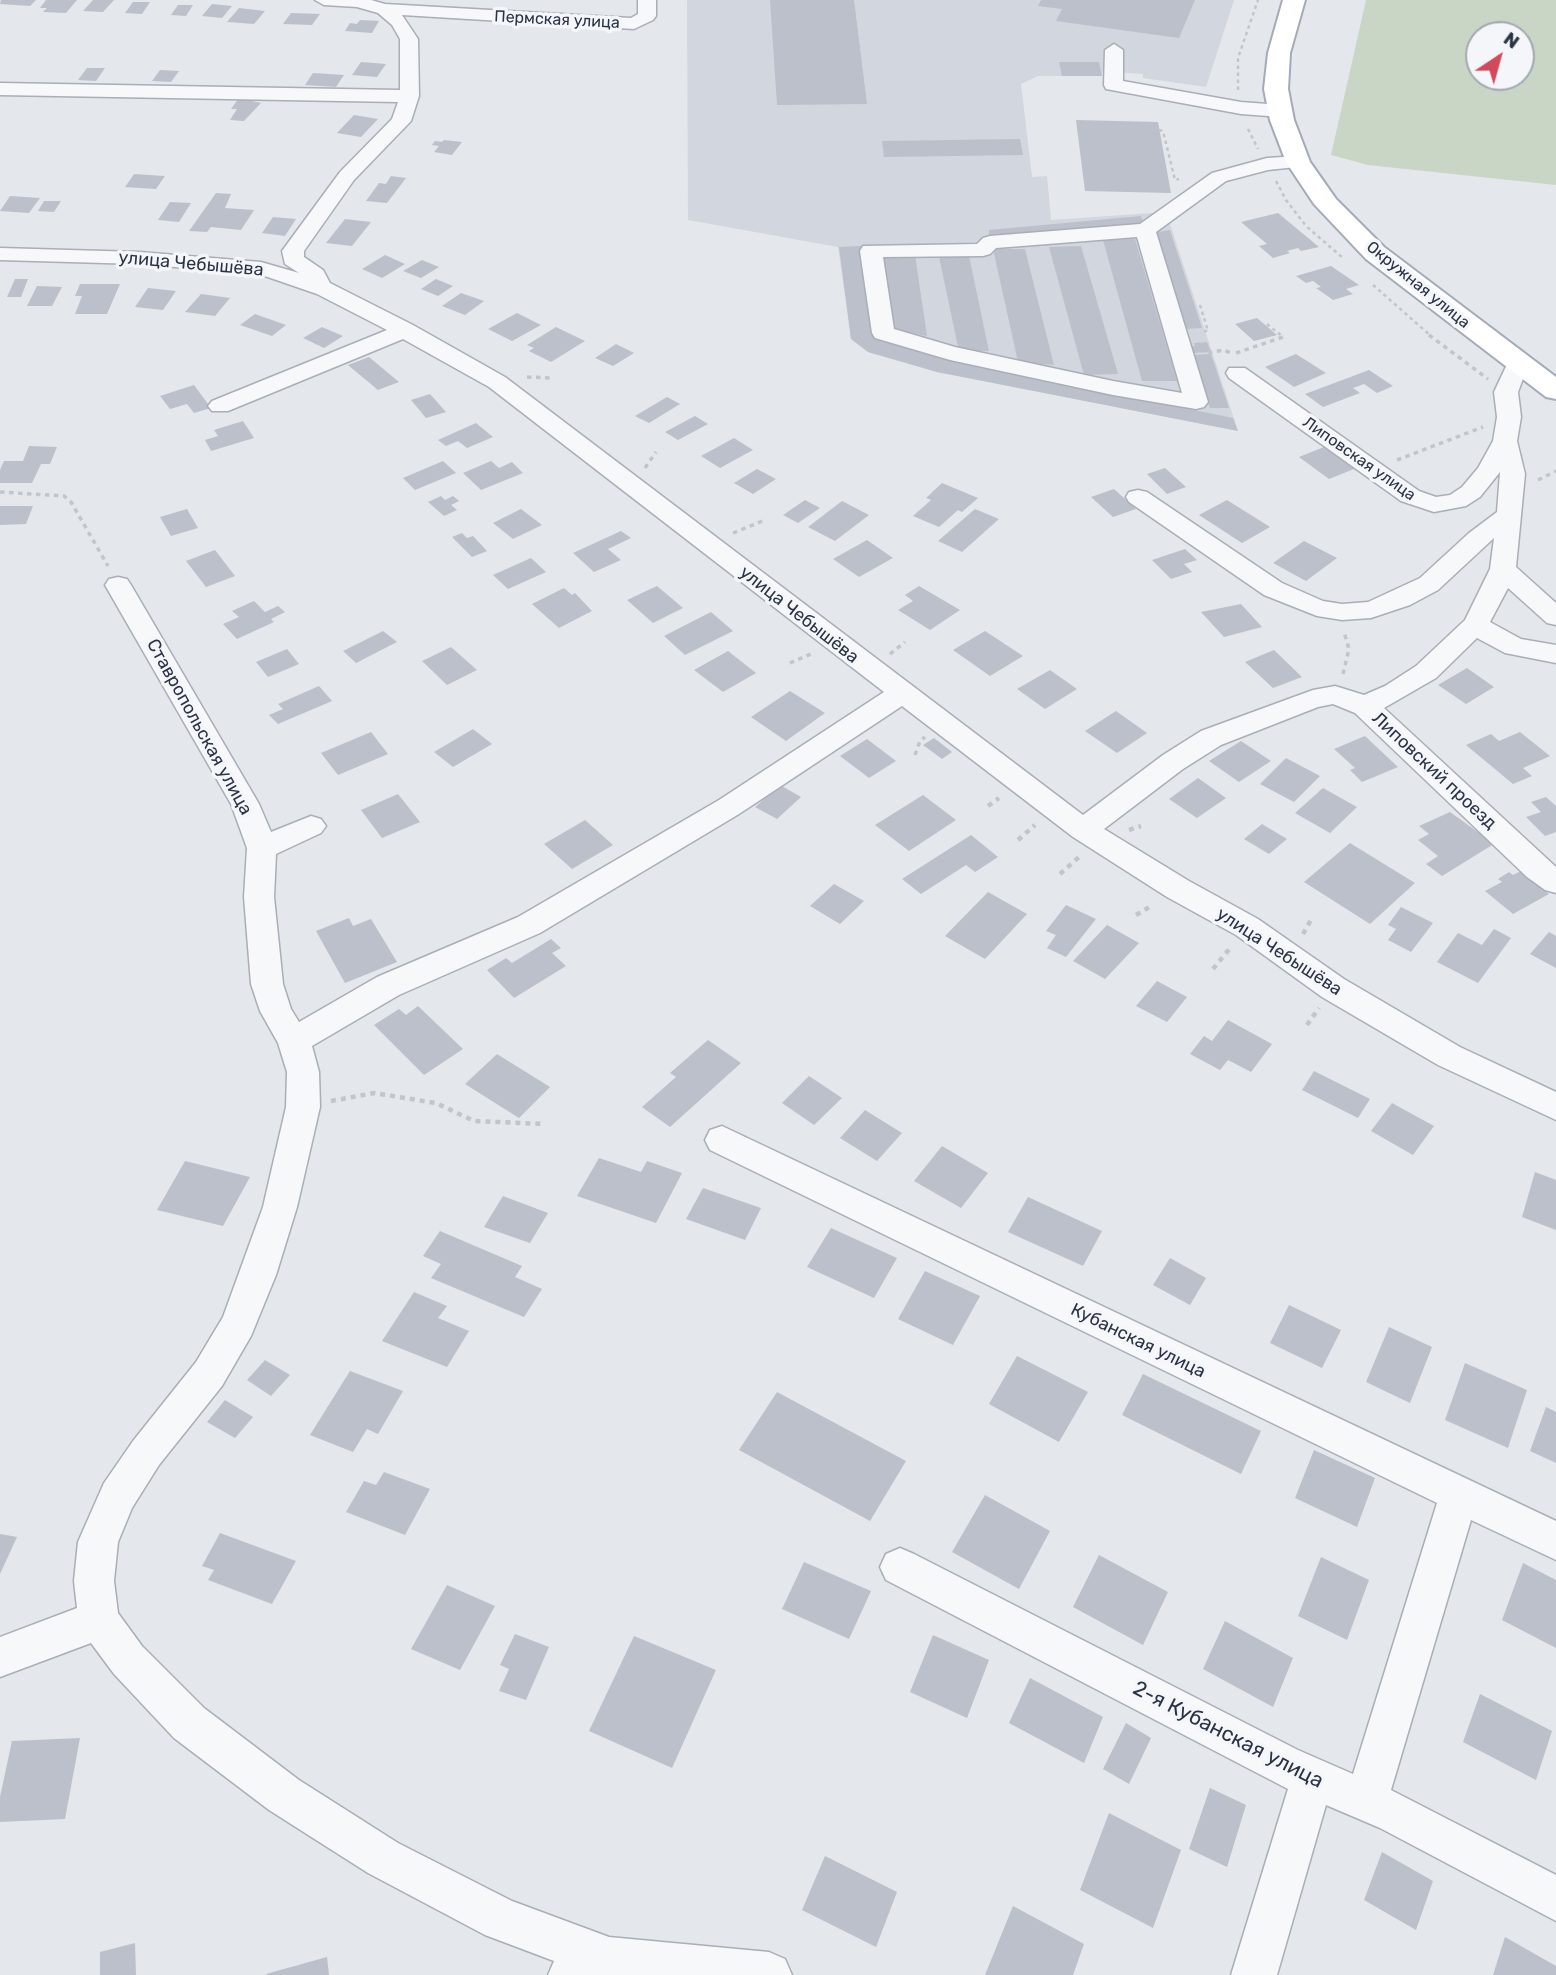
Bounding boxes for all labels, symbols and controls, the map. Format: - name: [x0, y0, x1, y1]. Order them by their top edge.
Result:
- street label: Пермская улица: [494, 7, 620, 33]
- north arrow: [1465, 21, 1535, 91]
- text: N: [1499, 27, 1524, 54]
- street label: Окружная улица: [1362, 237, 1474, 333]
- street label: улица Чебышёва: [118, 247, 264, 281]
- street label: Липовская улица: [1299, 413, 1419, 505]
- street label: улица Чебышёва: [735, 562, 863, 668]
- street label: Ставропольская улица: [142, 635, 256, 819]
- street label: Липовский проезд: [1367, 708, 1501, 834]
- street label: улица Чебышёва: [1212, 903, 1346, 1001]
- street label: Кубанская улица: [1067, 1299, 1209, 1383]
- street label: 2-я Кубанская улица: [1129, 1676, 1327, 1794]

